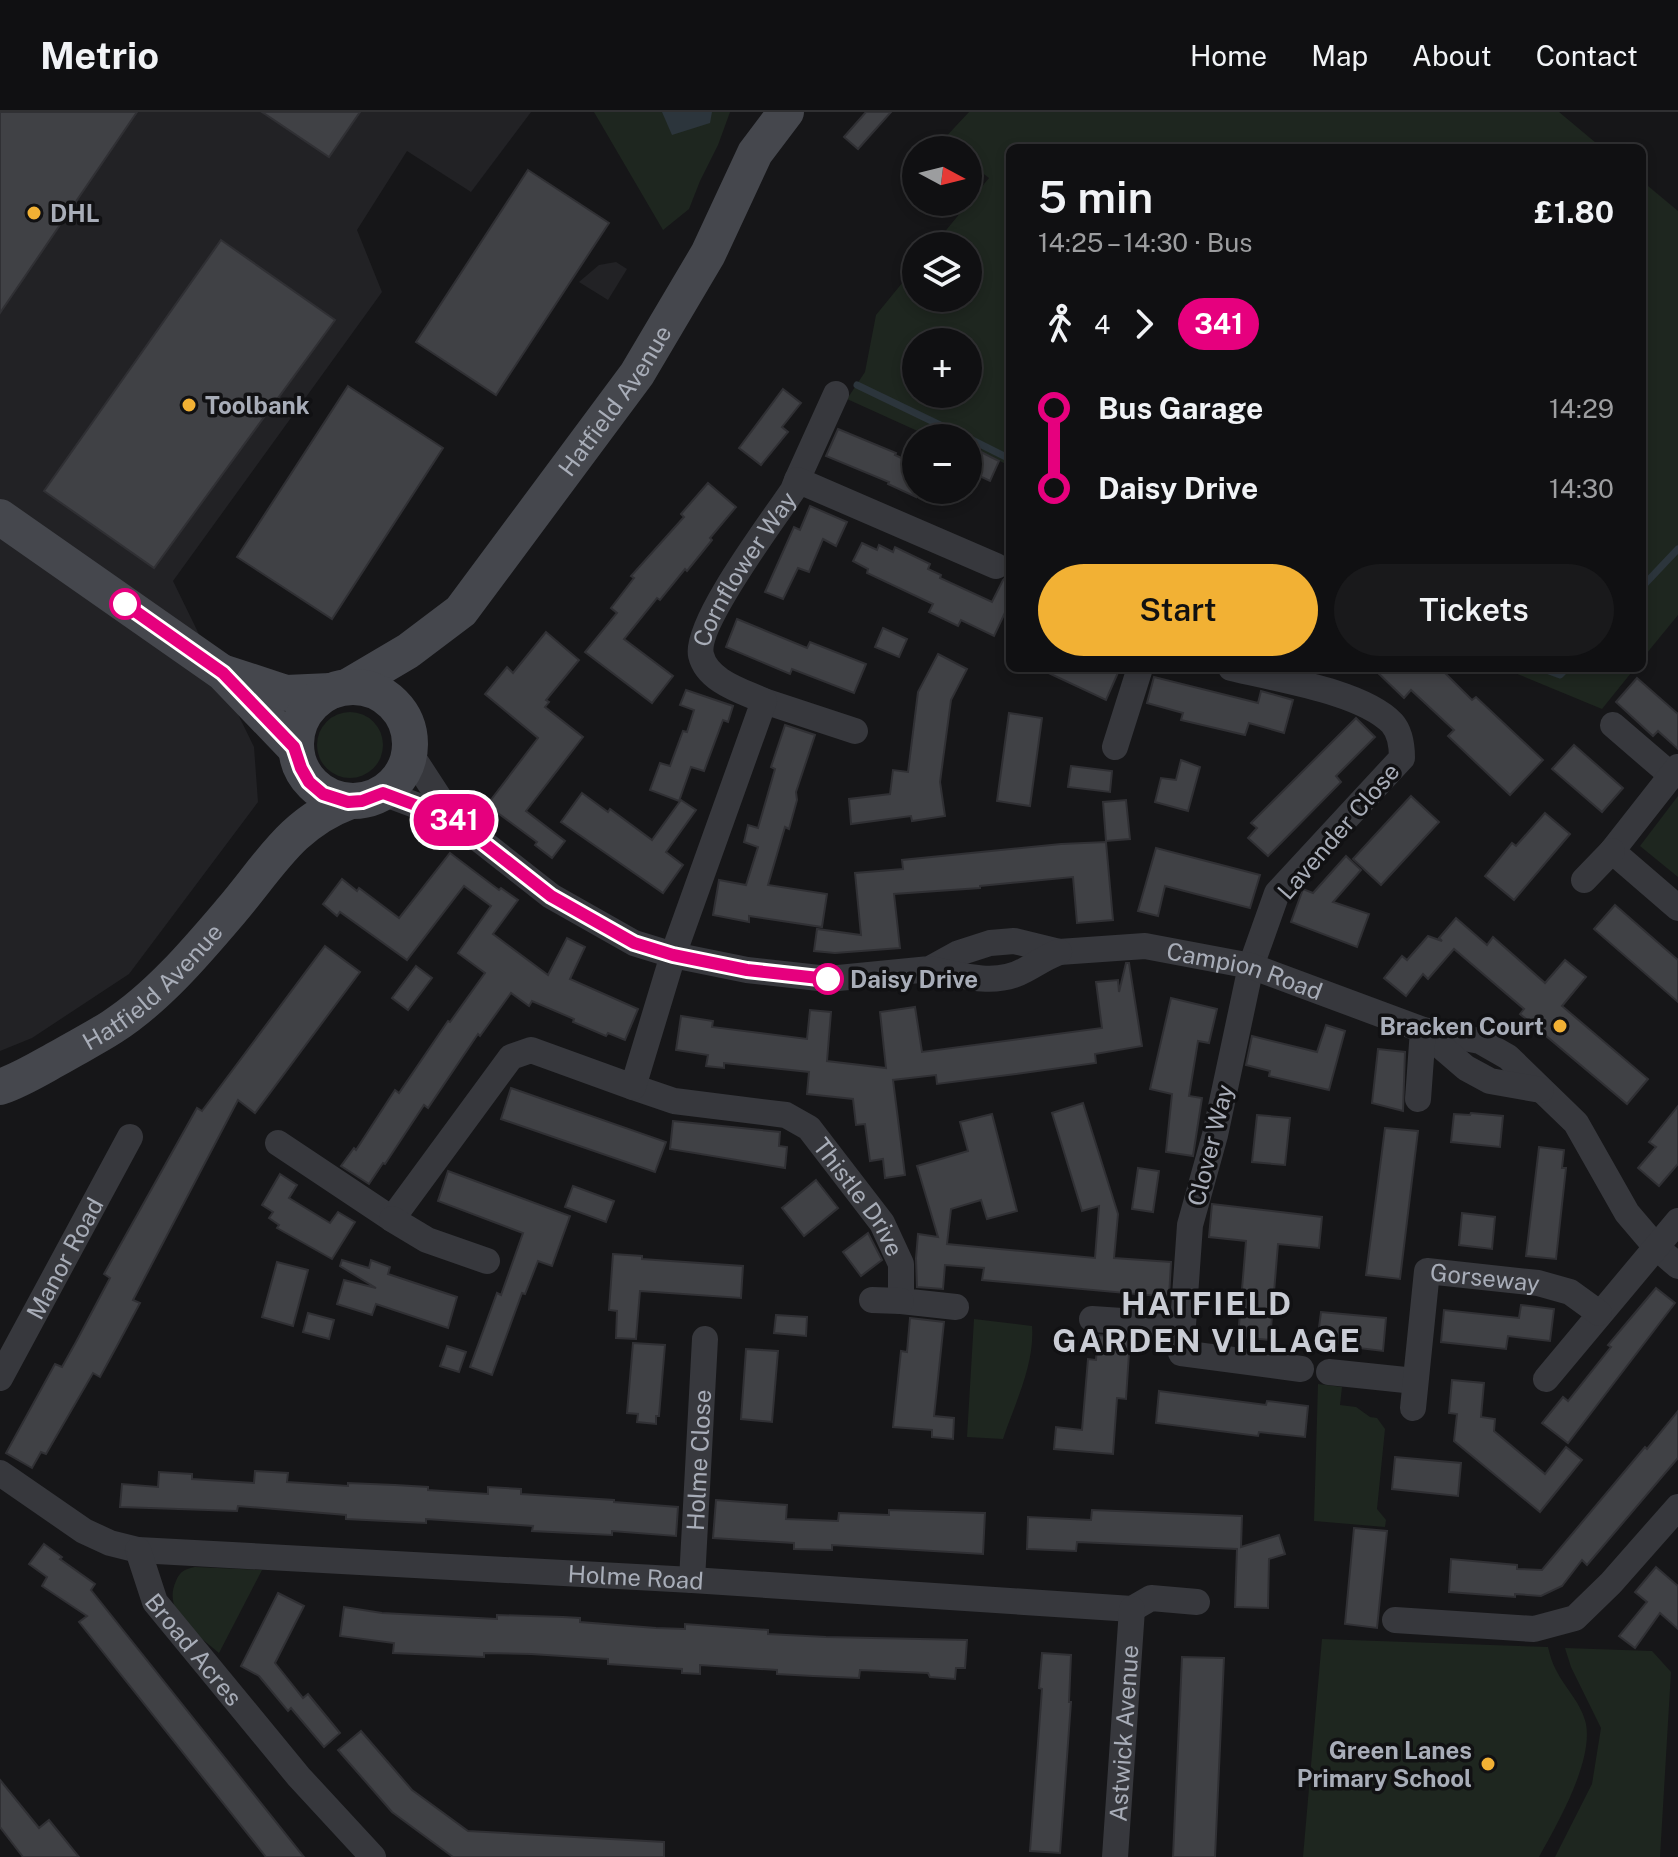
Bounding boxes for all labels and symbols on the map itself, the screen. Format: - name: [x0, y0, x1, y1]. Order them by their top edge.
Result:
- north arrow: [902, 136, 982, 216]
- place label: DHL: [50, 199, 100, 227]
- marker: DHL: [25, 204, 43, 222]
- street label: Hatfield Avenue: [552, 320, 677, 481]
- place label: Toolbank: [205, 391, 310, 419]
- marker: Toolbank: [180, 396, 198, 414]
- street label: Cornflower Way: [687, 486, 802, 650]
- unlabelled marker: [110, 589, 140, 619]
- street label: Lavender Close: [1271, 757, 1405, 905]
- line badge: 341: [408, 794, 500, 846]
- street label: Hatfield Avenue: [77, 918, 228, 1055]
- street label: Campion Road: [1164, 936, 1326, 1005]
- marker: Daisy Drive: [813, 964, 843, 994]
- place label: Daisy Drive: [850, 965, 978, 993]
- place label: Bracken Court: [1379, 1012, 1544, 1040]
- marker: Bracken Court: [1551, 1017, 1569, 1035]
- street label: Clover Way: [1181, 1081, 1239, 1209]
- street label: Thistle Drive: [808, 1132, 909, 1261]
- street label: Manor Road: [20, 1193, 109, 1324]
- street label: Gorseway: [1429, 1257, 1541, 1297]
- district label: HATFIELD GARDEN VILLAGE: [1052, 1285, 1362, 1359]
- street label: Holme Close: [681, 1389, 716, 1532]
- street label: Holme Road: [567, 1559, 704, 1595]
- street label: Broad Acres: [140, 1588, 248, 1711]
- street label: Astwick Avenue: [1103, 1644, 1144, 1823]
- place label: Green Lanes Primary School: [1297, 1736, 1472, 1792]
- marker: Green Lanes Primary School: [1479, 1755, 1497, 1773]

